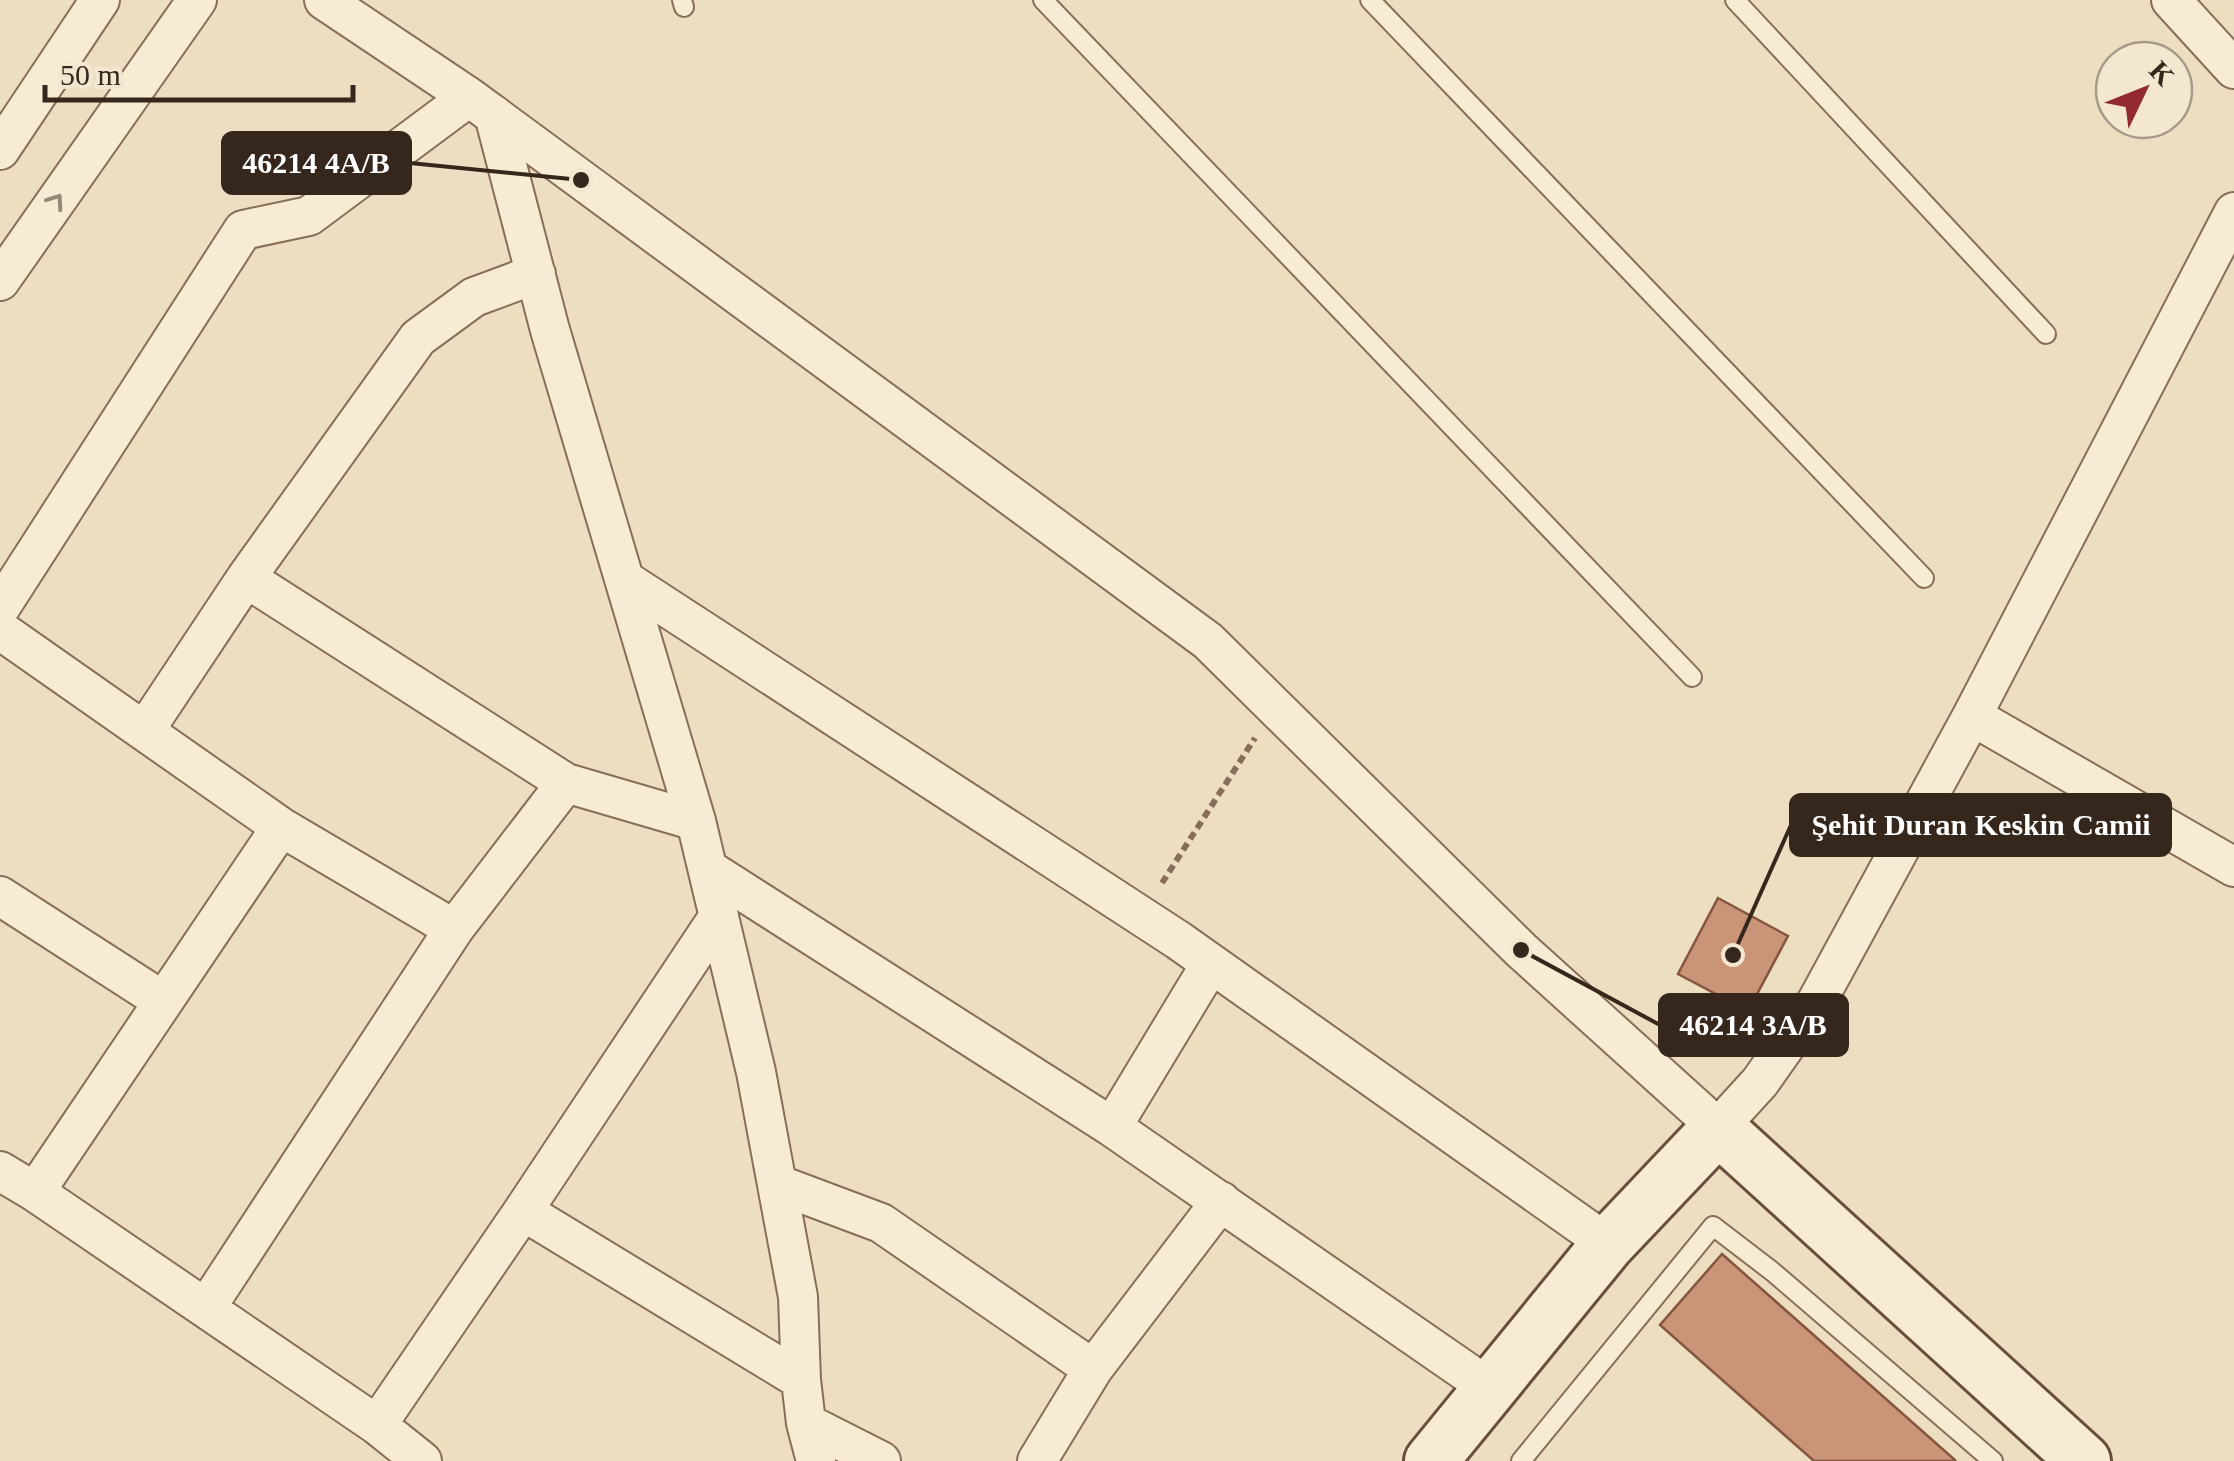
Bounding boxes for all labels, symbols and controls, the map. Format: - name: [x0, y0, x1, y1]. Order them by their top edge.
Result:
- scale bar: [45, 40, 352, 102]
- north arrow: [2094, 40, 2194, 140]
- text: K: [2143, 55, 2181, 92]
- text: 50 m: [60, 58, 121, 91]
- callout: 46214 4A/B: [223, 133, 410, 193]
- text: 46214 4A/B: [242, 146, 390, 179]
- one-way arrow: [44, 194, 62, 213]
- callout: Şehit Duran Keskin Camii: [1791, 795, 2170, 855]
- text: Şehit Duran Keskin Camii: [1811, 808, 2151, 841]
- callout: 46214 3A/B: [1660, 995, 1847, 1055]
- text: 46214 3A/B: [1679, 1008, 1827, 1041]

